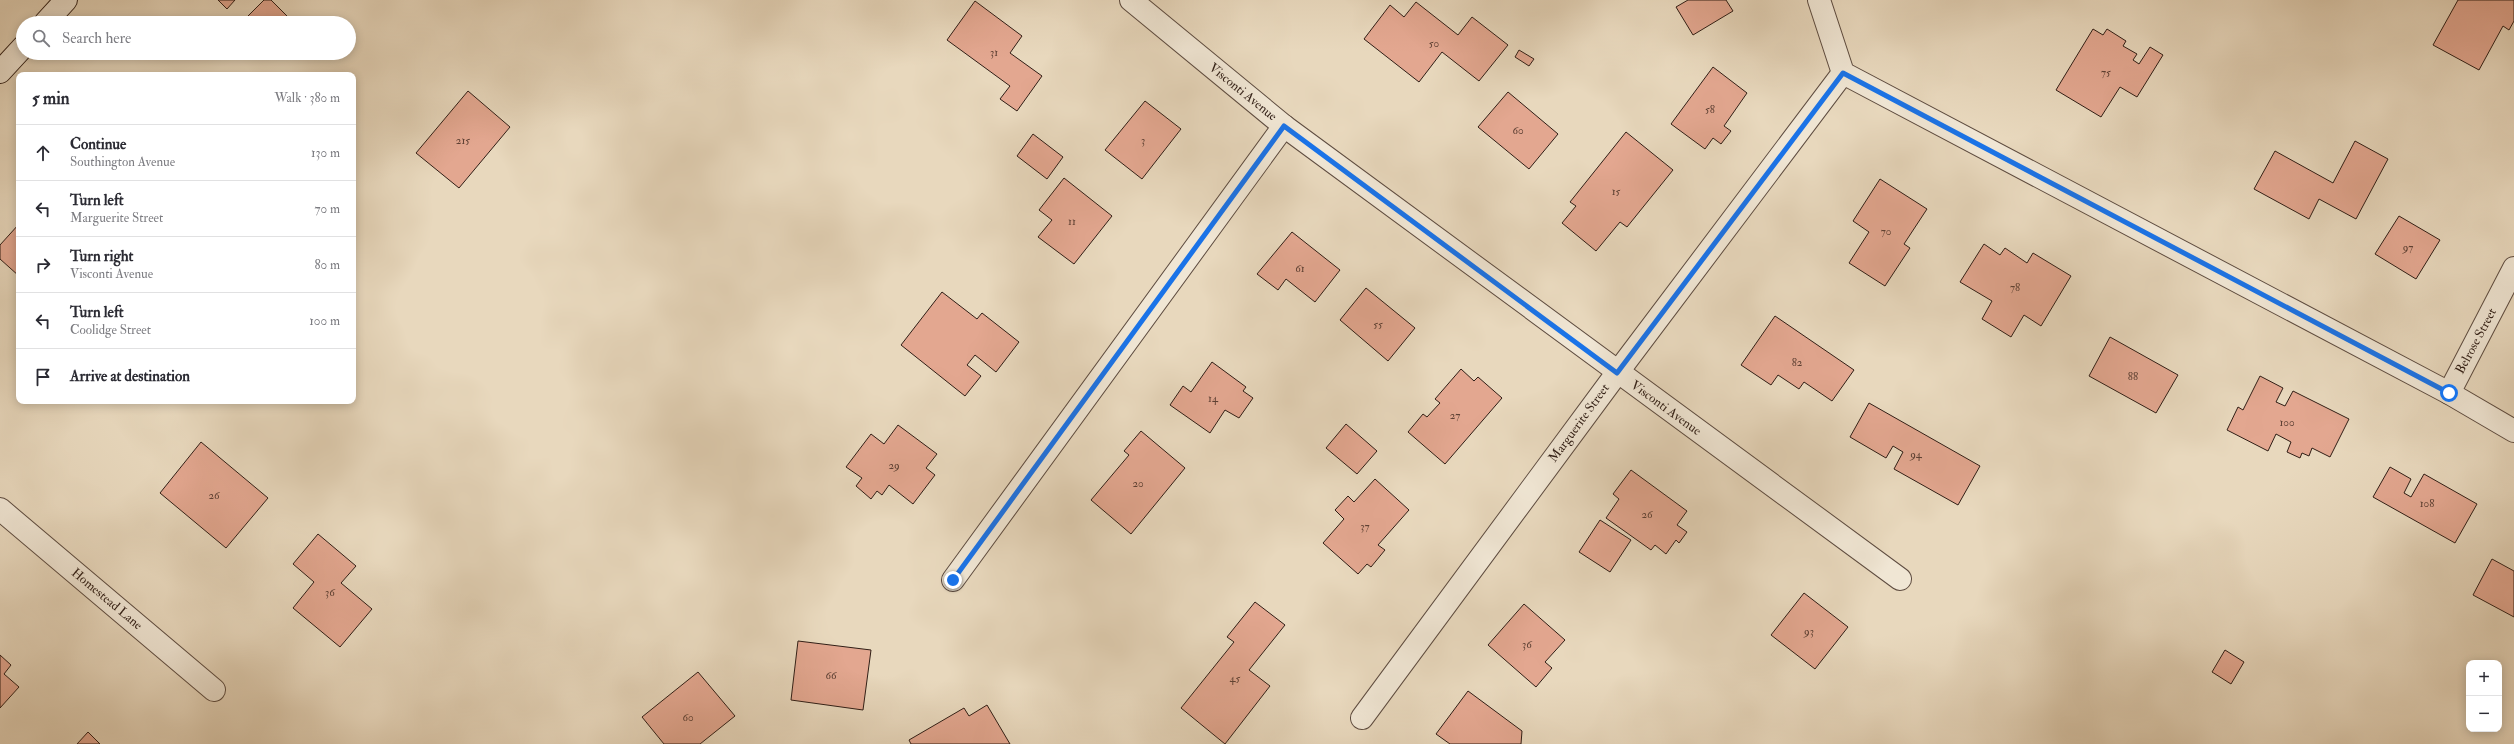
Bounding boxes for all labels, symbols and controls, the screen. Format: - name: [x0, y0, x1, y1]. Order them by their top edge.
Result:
- search box: [16, 16, 356, 60]
- icon: search: [30, 27, 52, 49]
- text: Search here: [62, 29, 131, 48]
- house number: 50: [1429, 37, 1440, 50]
- house number: 31: [990, 46, 998, 59]
- street label: Visconti Avenue: [1206, 60, 1281, 125]
- house number: 75: [2101, 66, 2111, 79]
- text: 5 min: [32, 88, 70, 109]
- text: Walk · 380 m: [274, 90, 340, 106]
- house number: 58: [1705, 103, 1715, 116]
- house number: 60: [1512, 124, 1524, 137]
- house number: 215: [456, 134, 470, 147]
- house number: 3: [1141, 134, 1145, 147]
- text: Continue: [70, 135, 126, 154]
- icon: ahead: [32, 142, 54, 164]
- text: 130 m: [311, 145, 340, 161]
- text: Southington Avenue: [70, 154, 175, 170]
- house number: 15: [1612, 185, 1621, 198]
- text: Turn left: [70, 191, 124, 210]
- icon: left: [32, 198, 54, 220]
- text: 70 m: [315, 201, 340, 217]
- text: Marguerite Street: [70, 210, 163, 226]
- house number: 11: [1068, 215, 1076, 228]
- house number: 70: [1881, 225, 1892, 238]
- house number: 97: [2402, 241, 2413, 254]
- text: Turn right: [70, 247, 133, 266]
- icon: right: [32, 254, 54, 276]
- text: 80 m: [314, 257, 340, 273]
- house number: 61: [1295, 262, 1305, 275]
- text: Visconti Avenue: [70, 266, 153, 282]
- house number: 78: [2010, 281, 2020, 294]
- text: Turn left: [70, 303, 124, 322]
- street label: Belrose Street: [2452, 305, 2500, 377]
- icon: left: [32, 310, 54, 332]
- text: 100 m: [309, 313, 340, 329]
- house number: 55: [1373, 318, 1383, 331]
- text: Coolidge Street: [70, 322, 151, 338]
- house number: 82: [1792, 356, 1803, 369]
- icon: arrive: [32, 366, 54, 388]
- text: Arrive at destination: [70, 367, 190, 386]
- house number: 88: [2128, 370, 2138, 383]
- street label: Visconti Avenue: [1628, 377, 1705, 439]
- street label: Marguerite Street: [1545, 381, 1613, 465]
- route start: [2440, 384, 2458, 402]
- house number: 14: [1208, 392, 1219, 405]
- house number: 27: [1450, 409, 1460, 422]
- house number: 100: [2279, 416, 2295, 429]
- house number: 94: [1909, 448, 1923, 461]
- house number: 29: [888, 459, 900, 472]
- house number: 20: [1132, 477, 1144, 490]
- house number: 26: [208, 489, 221, 502]
- house number: 108: [2420, 497, 2434, 510]
- house number: 26: [1641, 508, 1654, 521]
- house number: 37: [1360, 520, 1370, 533]
- street label: Homestead Lane: [68, 565, 146, 634]
- route end: [944, 571, 962, 589]
- house number: 36: [325, 586, 336, 599]
- house number: 93: [1803, 625, 1814, 638]
- house number: 36: [1522, 638, 1533, 651]
- map controls: [2466, 660, 2502, 732]
- button: +: [2466, 660, 2502, 696]
- house number: 66: [825, 669, 838, 682]
- house number: 45: [1230, 672, 1241, 685]
- button: −: [2466, 696, 2502, 732]
- house number: 60: [682, 711, 694, 724]

